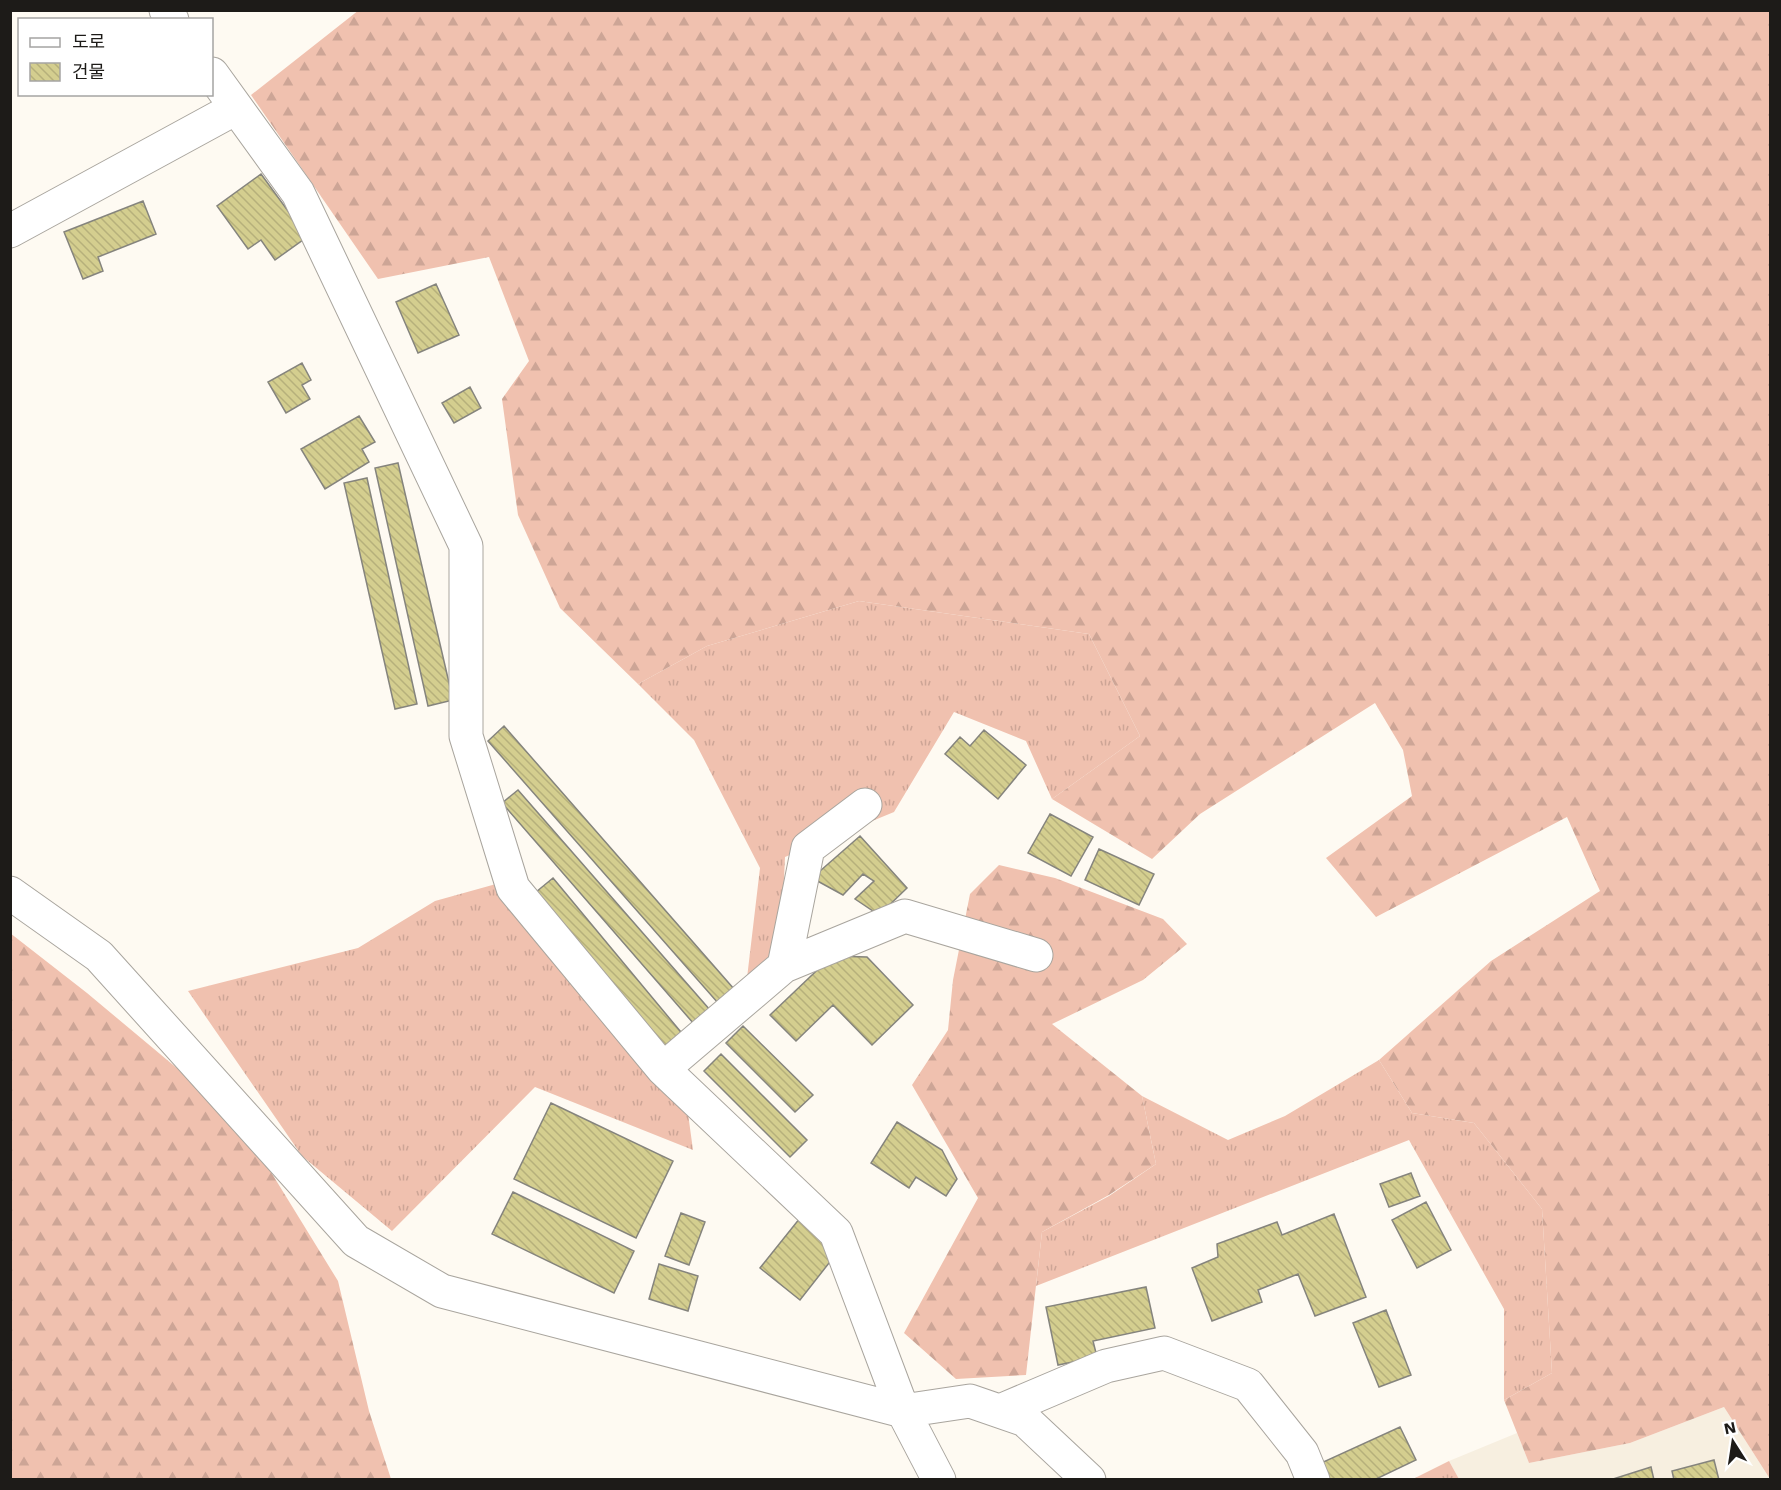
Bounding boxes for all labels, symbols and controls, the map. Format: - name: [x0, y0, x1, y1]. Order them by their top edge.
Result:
- legend: [18, 18, 213, 96]
- text: 도로: [72, 31, 105, 52]
- text: 건물: [72, 61, 105, 82]
- north arrow: [1703, 1412, 1763, 1472]
- text: N: [1722, 1417, 1738, 1438]

